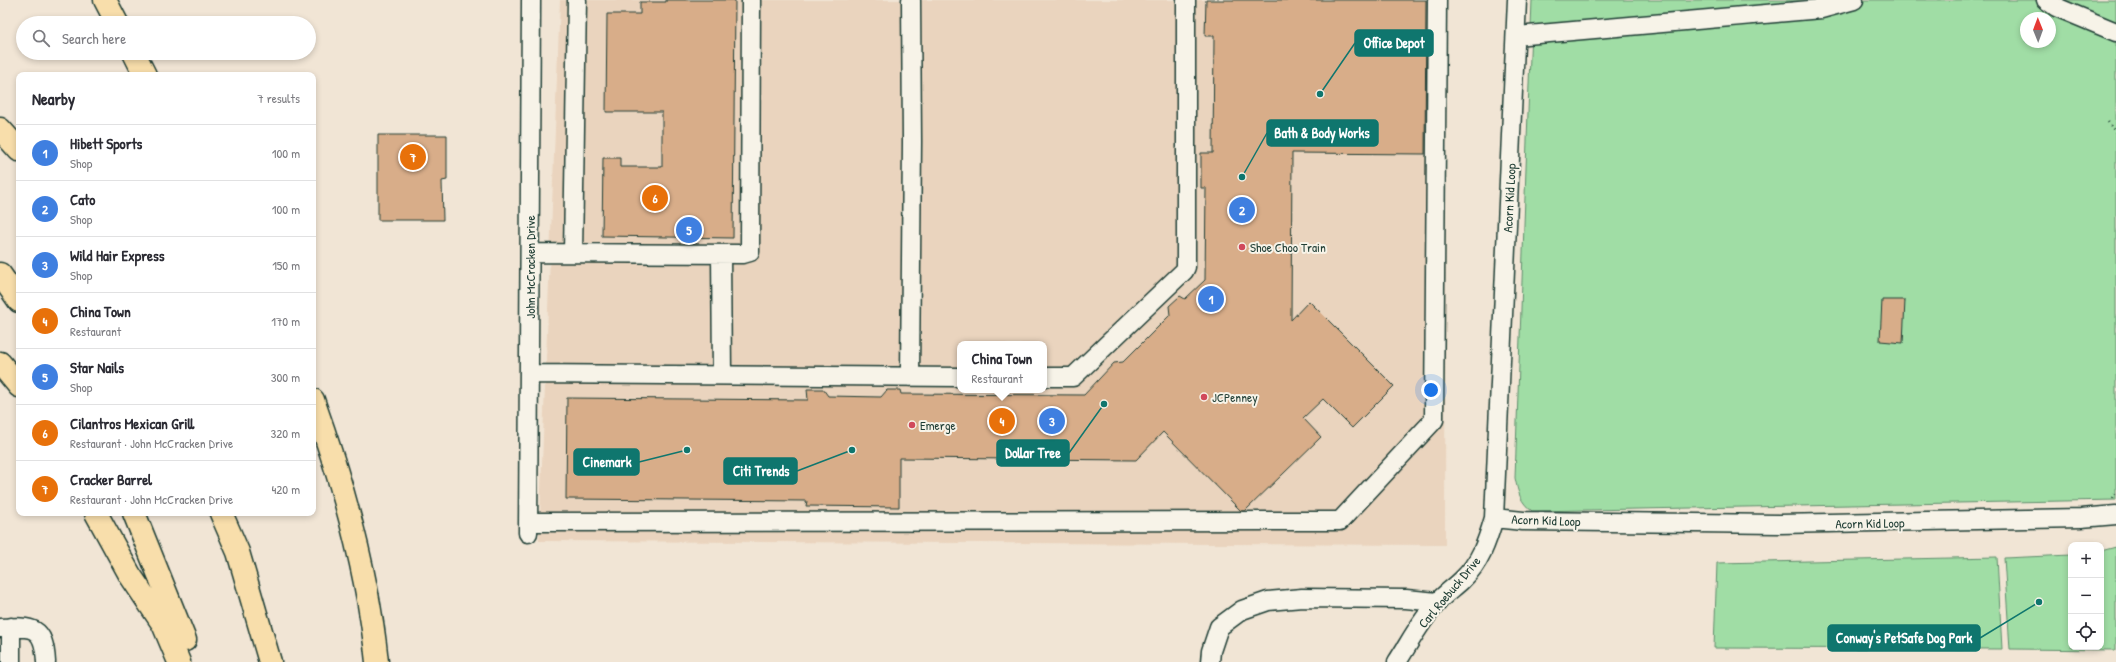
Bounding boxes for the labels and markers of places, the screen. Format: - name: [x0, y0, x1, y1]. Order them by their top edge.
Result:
- callout: Office Depot: [1355, 30, 1433, 56]
- callout: Bath & Body Works: [1267, 120, 1378, 146]
- pin: 7: [400, 142, 426, 172]
- pin: 6: [642, 183, 668, 213]
- pin: 2: [1229, 195, 1255, 225]
- pin: 5: [676, 215, 702, 245]
- place label: Shoe Choo Train: [1250, 238, 1326, 256]
- marker: Shoe Choo Train: [1237, 242, 1247, 252]
- pin: 1: [1198, 284, 1224, 314]
- place label: JCPenney: [1212, 388, 1258, 406]
- marker: JCPenney: [1199, 392, 1209, 402]
- pin: 4: [989, 406, 1015, 436]
- pin: 3: [1039, 406, 1065, 436]
- place label: Emerge: [920, 416, 956, 434]
- marker: Emerge: [907, 420, 917, 430]
- callout: Dollar Tree: [997, 440, 1069, 466]
- callout: Cinemark: [574, 449, 639, 475]
- callout: Citi Trends: [724, 458, 797, 484]
- callout: Conway's PetSafe Dog Park: [1828, 625, 1980, 651]

